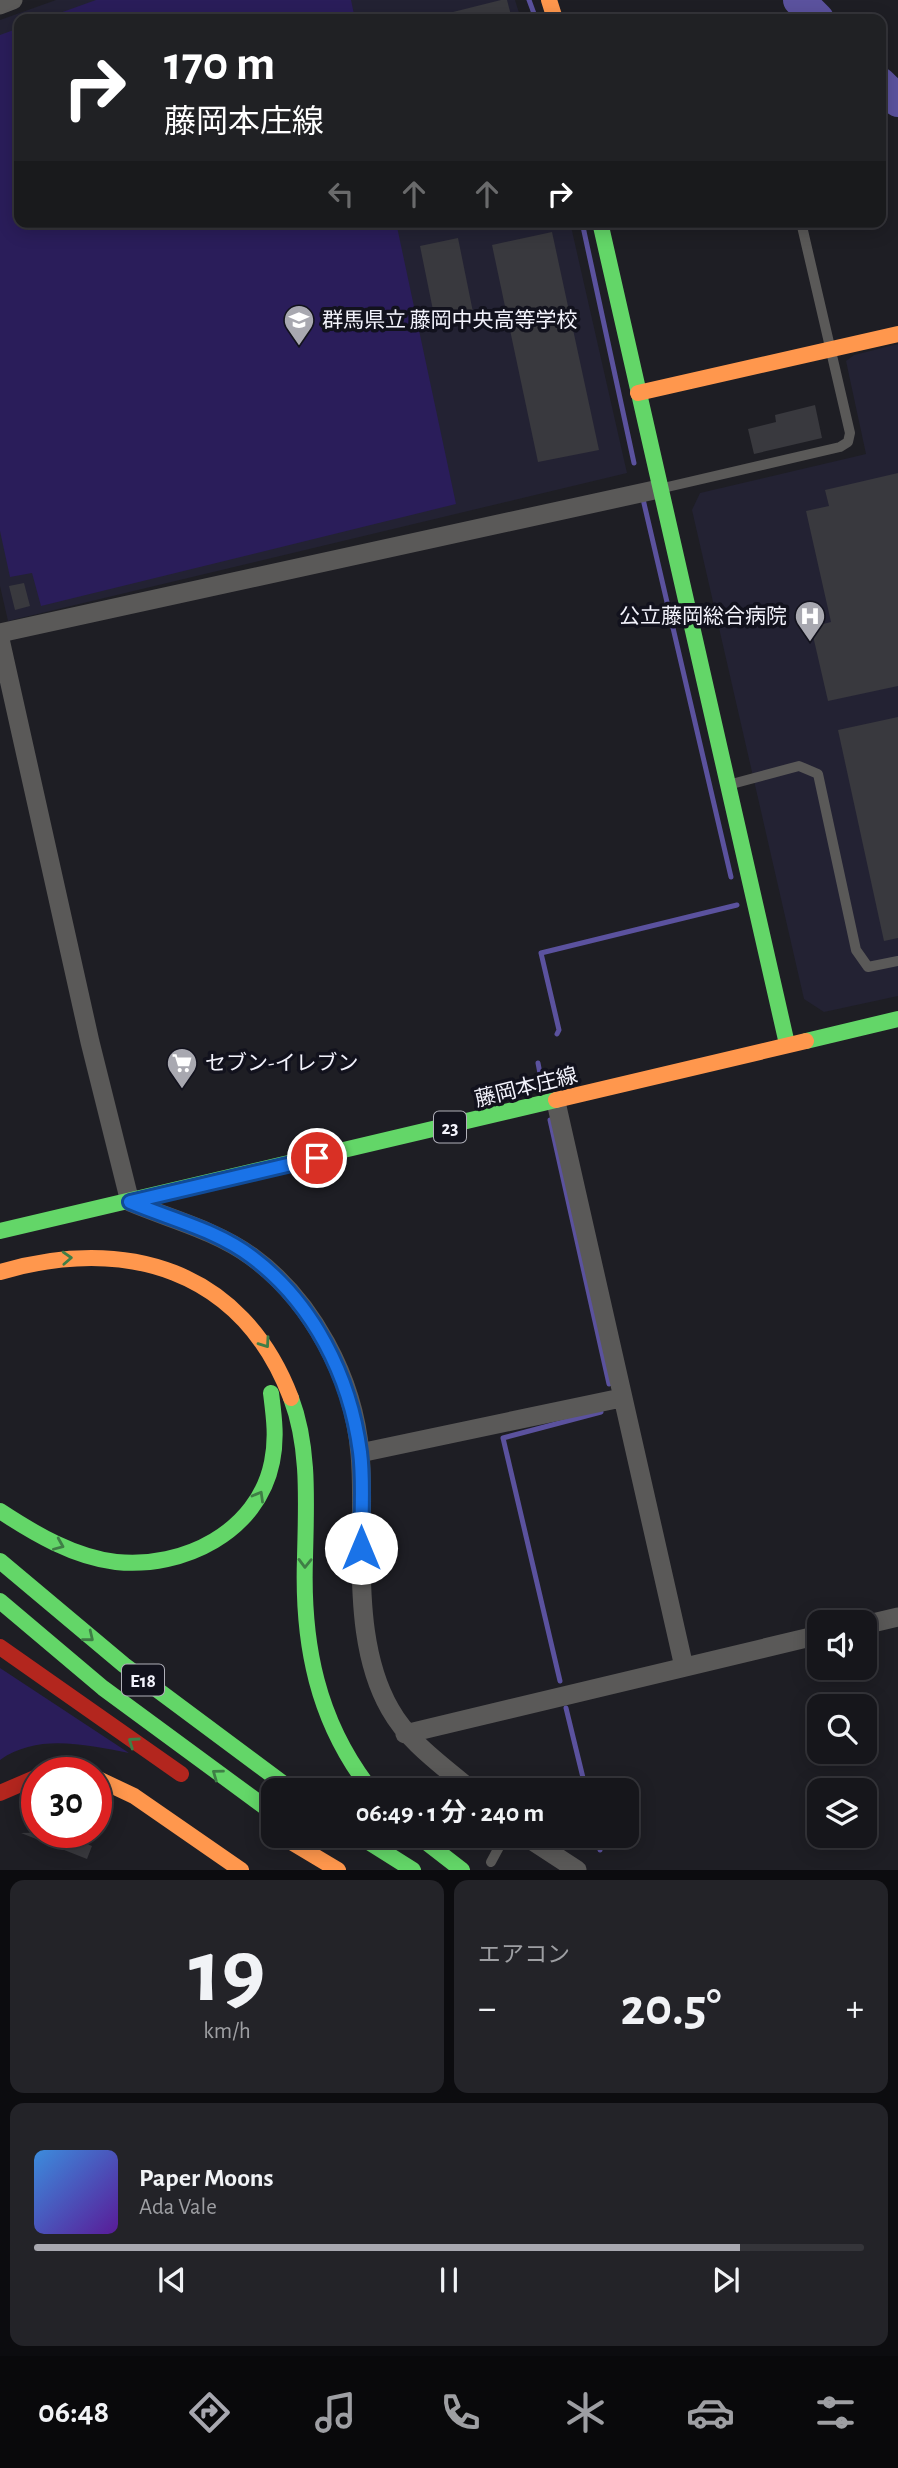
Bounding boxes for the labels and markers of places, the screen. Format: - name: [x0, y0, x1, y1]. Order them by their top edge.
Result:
- school or university icon: 群馬県立 藤岡中央高等学校: [282, 303, 316, 347]
- place label: 群馬県立 藤岡中央高等学校: [322, 309, 577, 331]
- hospital icon: 公立藤岡総合病院: [793, 599, 827, 643]
- place label: 公立藤岡総合病院: [619, 605, 787, 627]
- supermarket icon: セブン-イレブン: [165, 1046, 199, 1090]
- place label: セブン-イレブン: [205, 1051, 358, 1074]
- pin: [287, 1128, 347, 1188]

